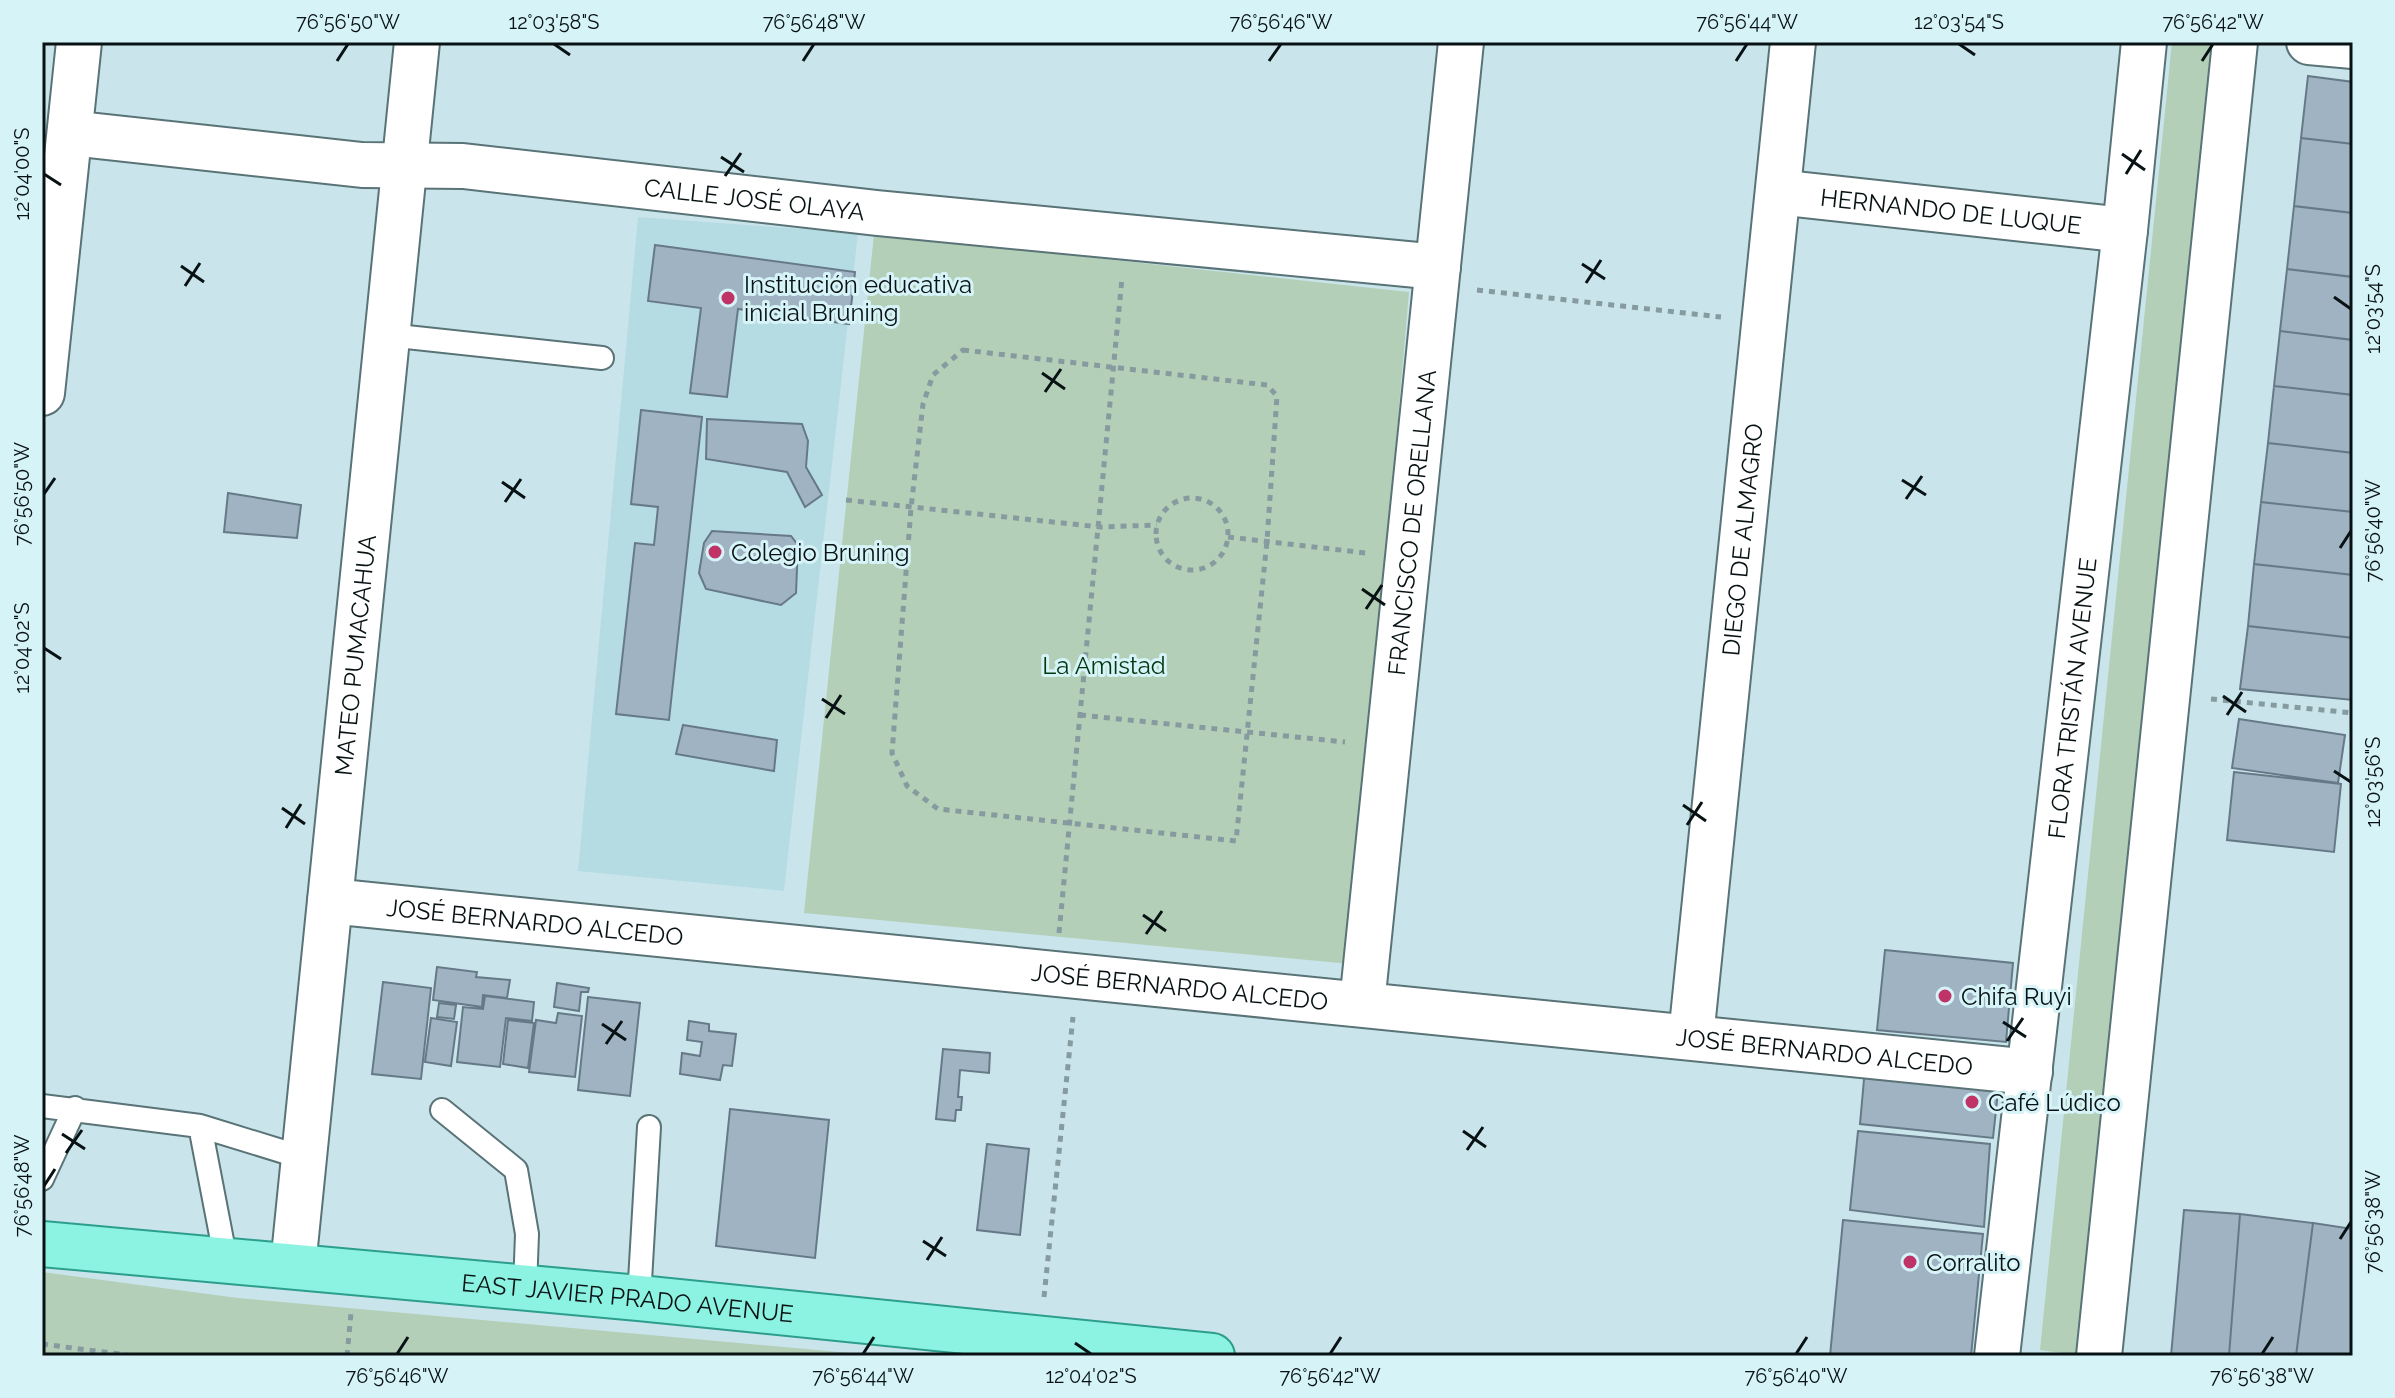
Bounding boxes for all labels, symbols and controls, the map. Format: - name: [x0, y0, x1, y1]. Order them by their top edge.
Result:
- text: 76°56'50"W: [296, 10, 400, 34]
- text: 12°03'58"S: [509, 10, 599, 34]
- text: 76°56'48"W: [763, 10, 865, 34]
- text: 76°56'46"W: [1230, 10, 1332, 34]
- text: 76°56'44"W: [1696, 10, 1798, 34]
- text: 12°03'54"S: [1914, 10, 2004, 34]
- text: 76°56'42"W: [2162, 10, 2264, 34]
- text: 12°04'00"S: [10, 128, 34, 220]
- street label: CALLE JOSÉ OLAYA: [643, 172, 866, 226]
- street label: HERNANDO DE LUQUE: [1819, 182, 2083, 240]
- text: 12°03'54"S: [2361, 264, 2385, 354]
- place label: Institución educativa inicial Bruning: [744, 270, 972, 327]
- marker: Institución educativa inicial Bruning: [719, 289, 737, 307]
- street label: FRANCISCO DE ORELLANA: [1381, 368, 1442, 677]
- street label: DIEGO DE ALMAGRO: [1716, 422, 1768, 657]
- text: 76°56'50"W: [10, 442, 34, 546]
- text: 76°56'40"W: [2361, 479, 2385, 582]
- street label: MATEO PUMACAHUA: [328, 533, 382, 777]
- place label: Colegio Bruning: [731, 538, 910, 567]
- marker: Colegio Bruning: [706, 543, 724, 561]
- street label: FLORA TRISTÁN AVENUE: [2041, 556, 2102, 840]
- text: 12°04'02"S: [10, 602, 34, 694]
- park label: La Amistad: [1042, 651, 1166, 680]
- text: 12°03'56"S: [2361, 737, 2385, 828]
- street label: JOSÉ BERNARDO ALCEDO: [385, 892, 685, 951]
- street label: JOSÉ BERNARDO ALCEDO: [1030, 957, 1329, 1016]
- place label: Chifa Ruyi: [1961, 982, 2072, 1011]
- marker: Chifa Ruyi: [1936, 987, 1954, 1005]
- street label: JOSÉ BERNARDO ALCEDO: [1675, 1022, 1974, 1081]
- place label: Café Lúdico: [1988, 1088, 2121, 1117]
- marker: Café Lúdico: [1963, 1093, 1981, 1111]
- text: 76°56'48"W: [10, 1135, 34, 1237]
- text: 76°56'38"W: [2361, 1170, 2385, 1274]
- place label: Corralito: [1926, 1248, 2021, 1277]
- marker: Corralito: [1901, 1253, 1919, 1271]
- street label: EAST JAVIER PRADO AVENUE: [460, 1268, 795, 1328]
- text: 76°56'46"W: [346, 1364, 448, 1388]
- text: 76°56'44"W: [812, 1364, 914, 1388]
- text: 12°04'02"S: [1045, 1364, 1137, 1388]
- text: 76°56'42"W: [1279, 1364, 1381, 1388]
- text: 76°56'40"W: [1745, 1364, 1848, 1388]
- text: 76°56'38"W: [2210, 1364, 2314, 1388]

